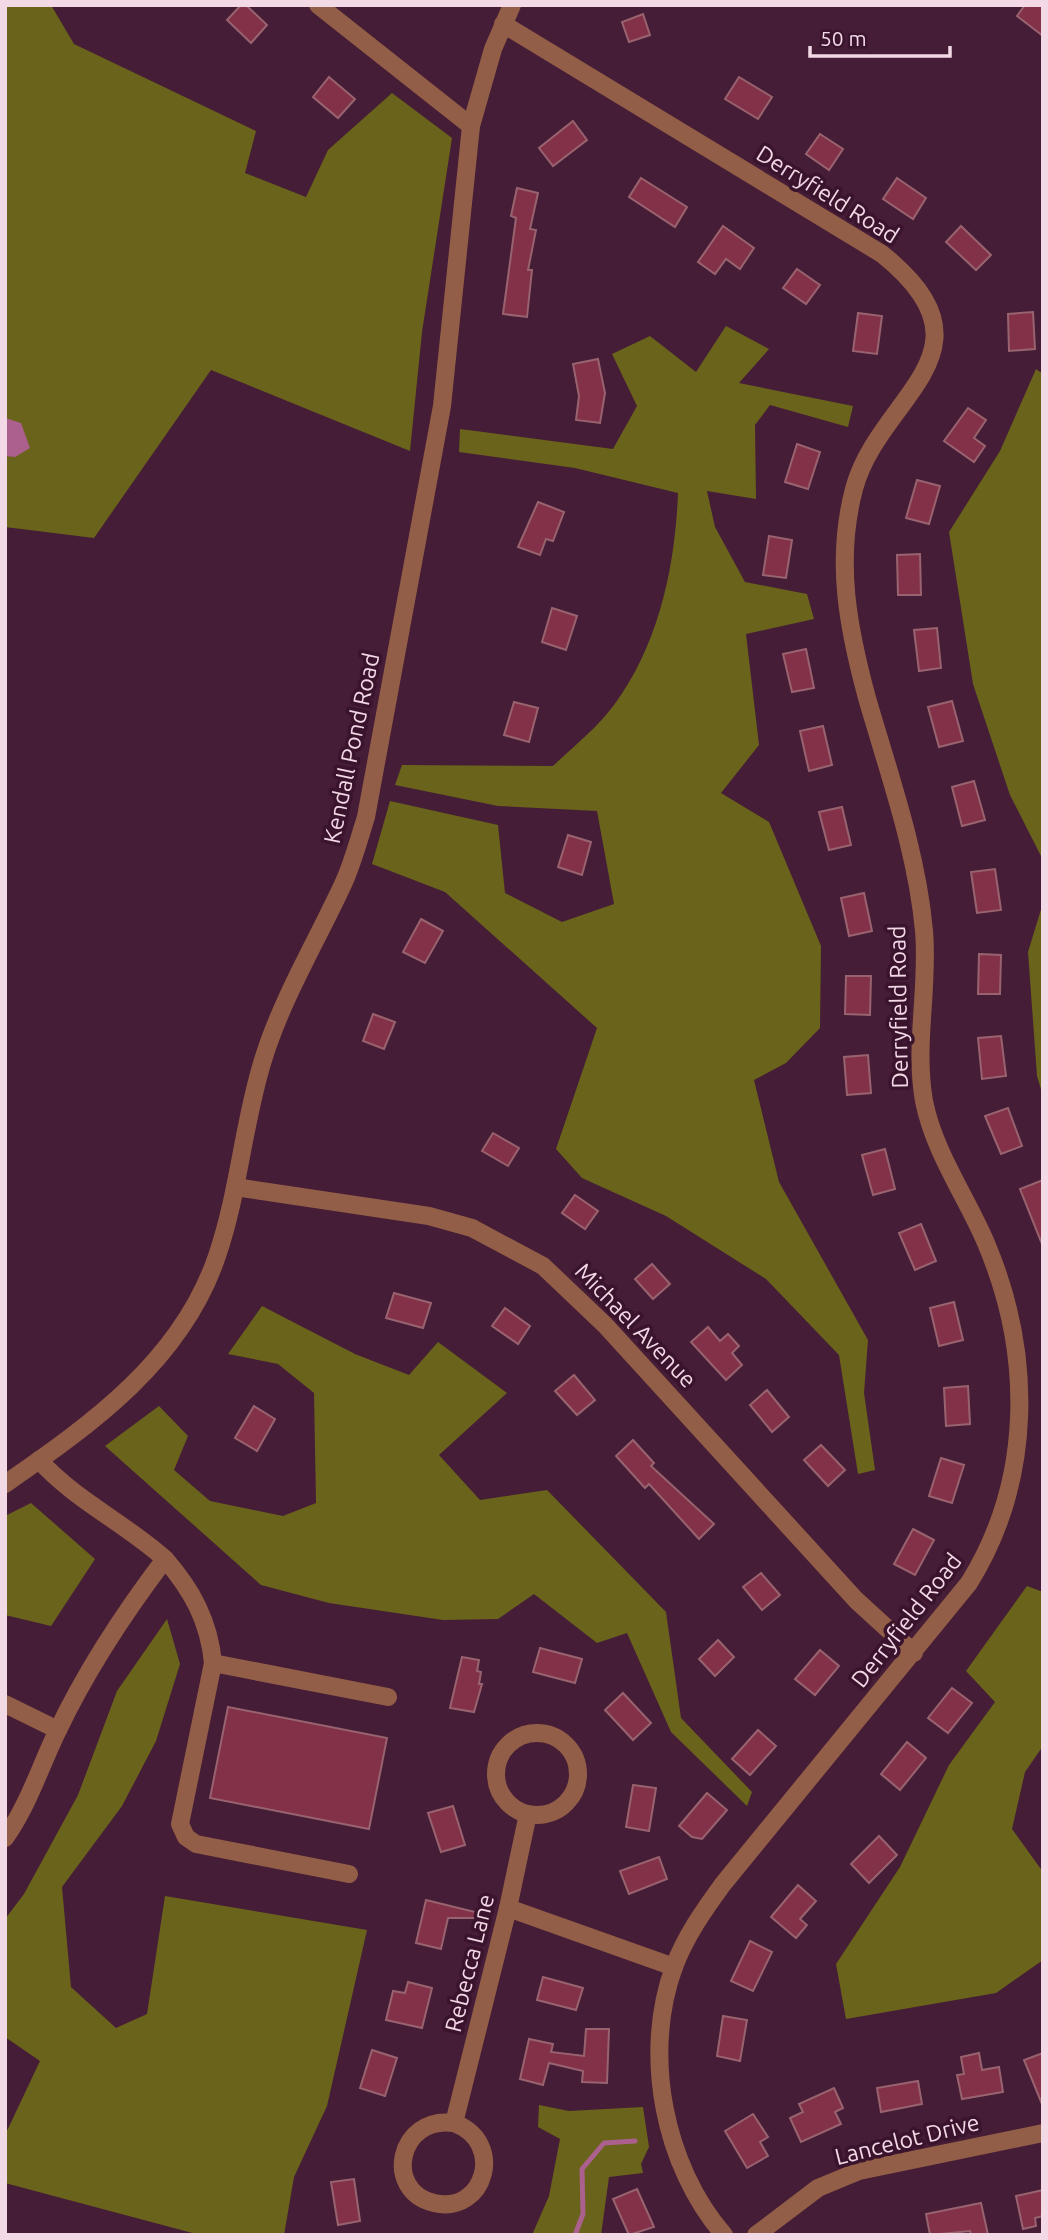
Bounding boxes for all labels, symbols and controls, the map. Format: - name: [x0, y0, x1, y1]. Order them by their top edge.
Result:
- scale bar: [810, 14, 950, 58]
- text: 50 m: [820, 26, 867, 50]
- street label: Derryfield Road: [752, 140, 904, 248]
- street label: Kendall Pond Road: [319, 651, 383, 845]
- street label: Derryfield Road: [884, 925, 912, 1089]
- street label: Michael Avenue: [570, 1258, 702, 1392]
- street label: Derryfield Road: [846, 1548, 966, 1692]
- street label: Rebecca Lane: [440, 1892, 498, 2034]
- street label: Lancelot Drive: [832, 2109, 982, 2169]

